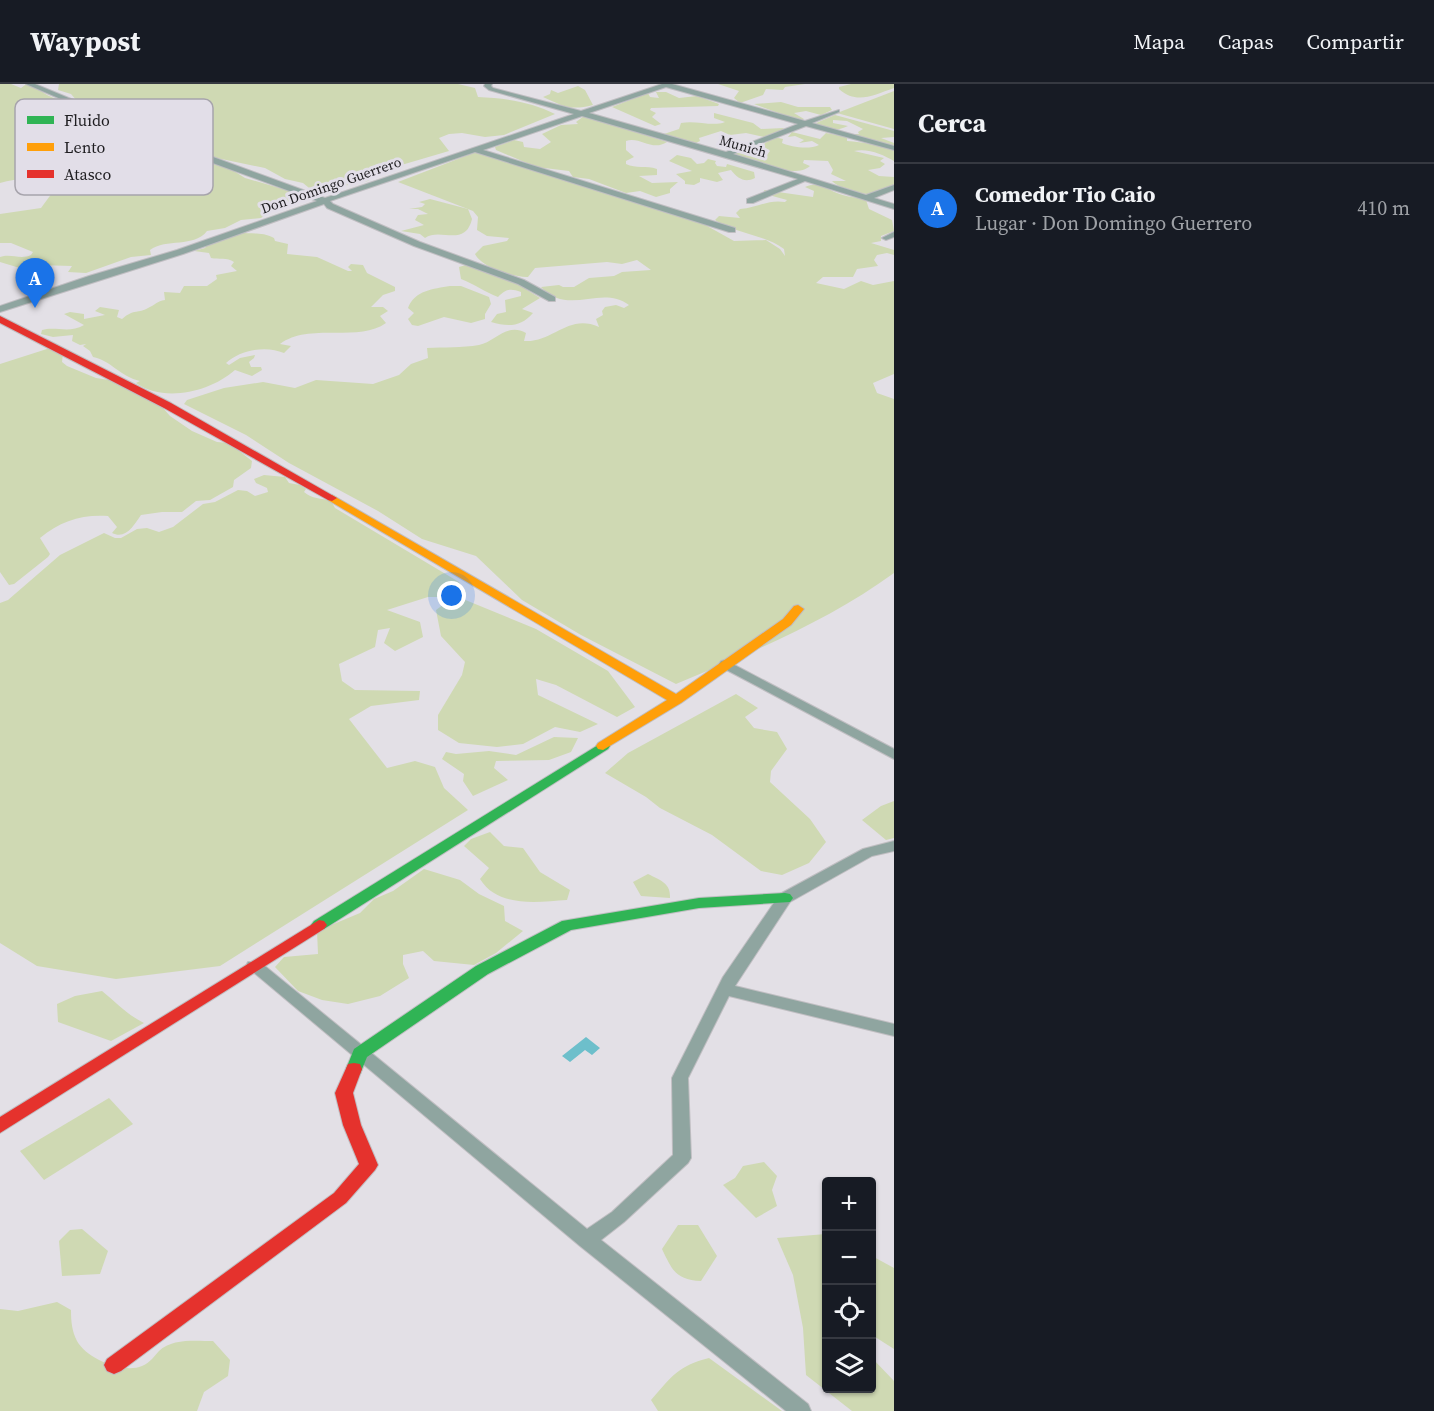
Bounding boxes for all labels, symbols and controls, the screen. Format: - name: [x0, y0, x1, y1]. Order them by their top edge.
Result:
- text: Waypost: [30, 22, 140, 60]
- text: Mapa: [1133, 27, 1185, 56]
- text: Capas: [1218, 27, 1274, 56]
- text: Compartir: [1307, 27, 1404, 56]
- legend: [15, 99, 213, 195]
- text: Cerca: [918, 105, 986, 141]
- text: Fluido: [64, 109, 110, 131]
- street label: Munich: [717, 130, 769, 162]
- text: Lento: [64, 136, 106, 158]
- street label: Don Domingo Guerrero: [258, 151, 404, 218]
- text: Atasco: [64, 163, 111, 185]
- text: Comedor Tio Caio: [975, 179, 1155, 209]
- text: A: [931, 194, 944, 222]
- text: 410 m: [1357, 194, 1410, 222]
- text: Lugar · Don Domingo Guerrero: [975, 209, 1252, 237]
- pin: A: [15, 258, 54, 308]
- your location: [437, 581, 466, 610]
- map controls: [822, 1177, 876, 1393]
- button: +: [822, 1177, 876, 1231]
- button: −: [822, 1231, 876, 1285]
- button: locate: [822, 1285, 876, 1339]
- button: layers: [822, 1339, 876, 1393]

